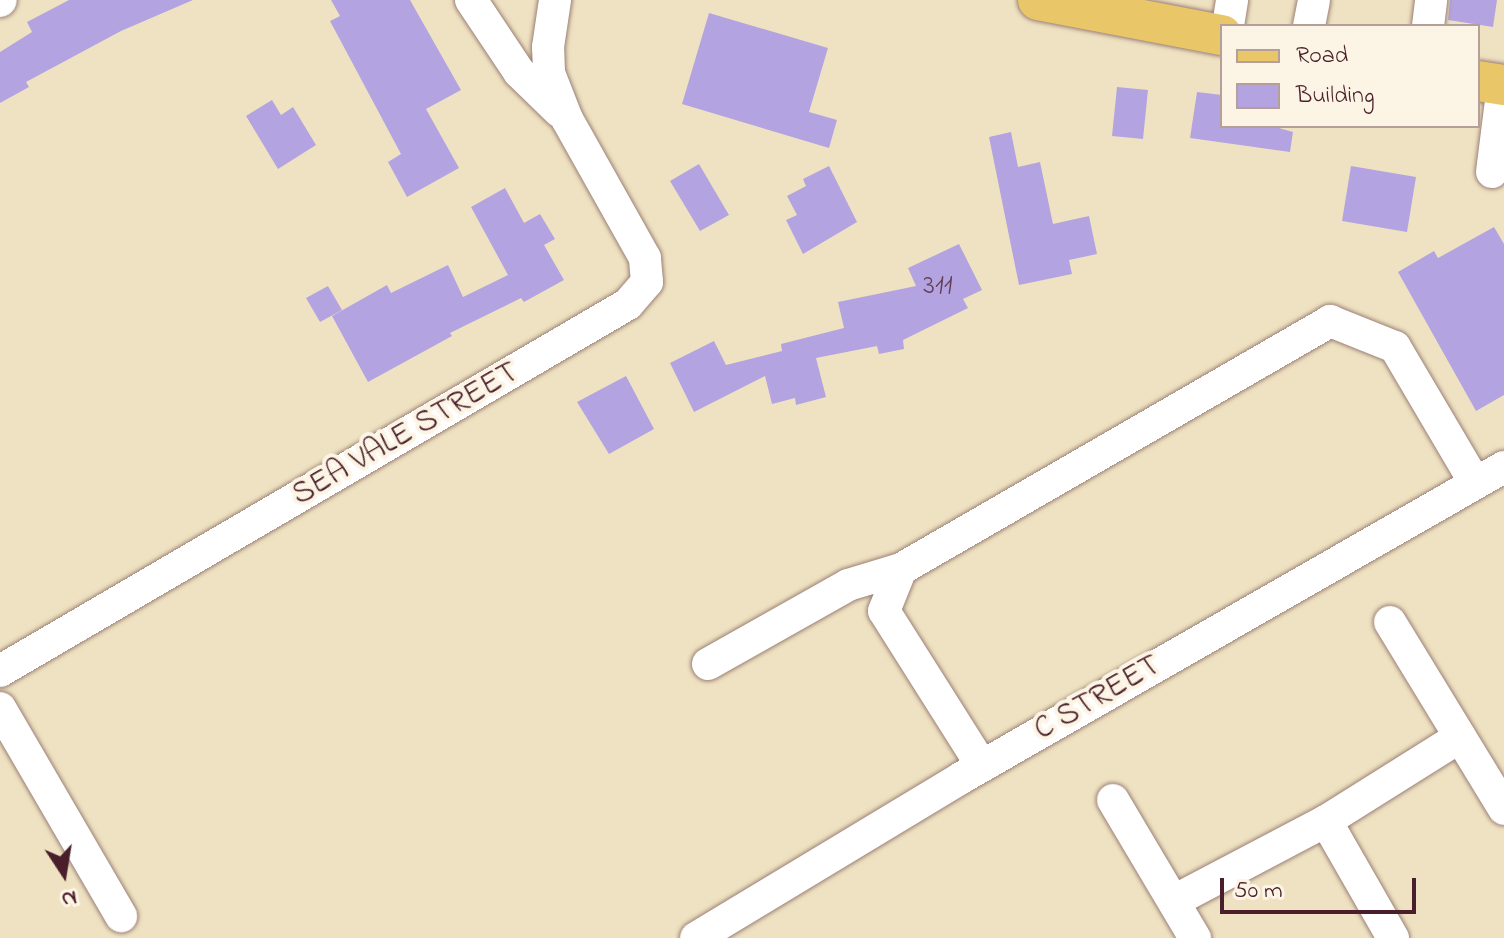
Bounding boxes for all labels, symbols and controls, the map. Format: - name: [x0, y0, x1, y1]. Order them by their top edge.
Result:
- legend: [1220, 24, 1480, 128]
- text: Road: [1296, 39, 1348, 74]
- text: Building: [1296, 79, 1375, 114]
- house number: 311: [923, 270, 953, 304]
- street label: SEA VALE STREET: [286, 355, 526, 515]
- street label: C STREET: [1028, 648, 1168, 750]
- north arrow: [24, 834, 104, 914]
- scale bar: [1224, 862, 1420, 912]
- text: 50 m: [1234, 874, 1283, 909]
- text: N: [58, 880, 80, 915]

